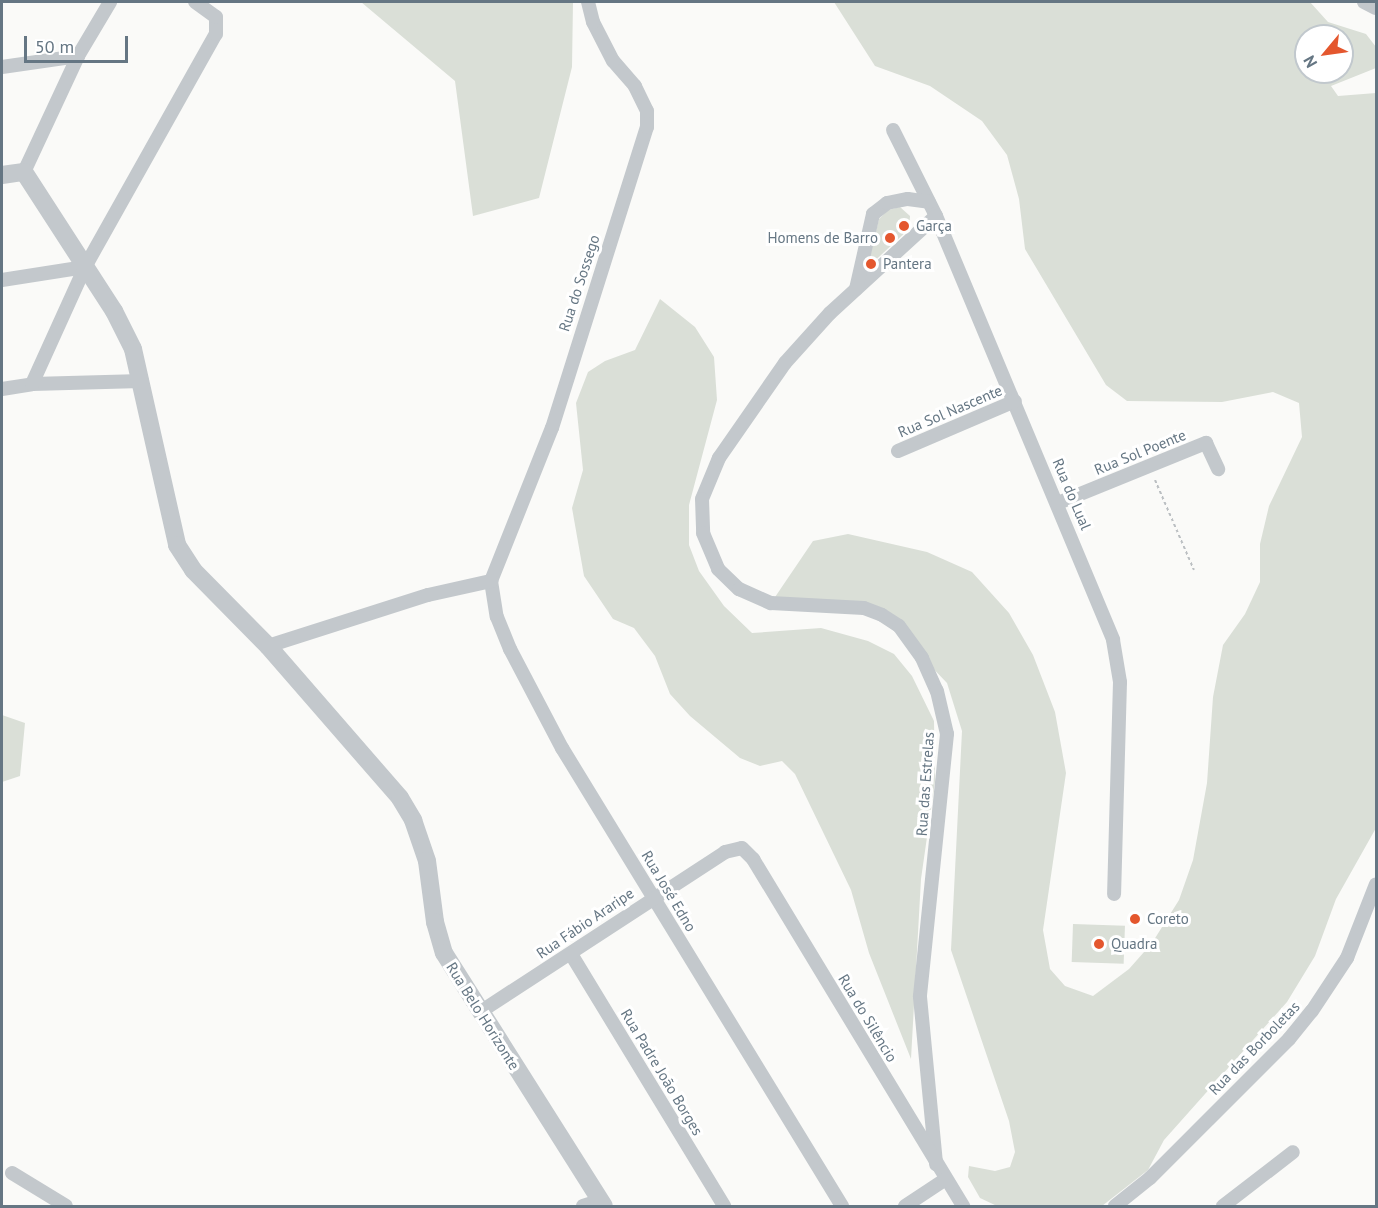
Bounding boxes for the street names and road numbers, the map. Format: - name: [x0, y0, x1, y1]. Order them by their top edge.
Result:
- street label: Rua do Sossego: [555, 232, 603, 334]
- street label: Rua Sol Nascente: [895, 381, 1005, 441]
- street label: Rua Sol Poente: [1092, 425, 1188, 479]
- street label: Rua do Lual: [1049, 456, 1095, 532]
- street label: Rua das Estrelas: [912, 731, 938, 837]
- street label: Rua José Edno: [638, 847, 700, 935]
- street label: Rua Fábio Araripe: [533, 884, 637, 962]
- street label: Rua Belo Horizonte: [443, 959, 523, 1073]
- street label: Rua do Silêncio: [835, 971, 901, 1065]
- street label: Rua das Borboletas: [1205, 998, 1303, 1098]
- street label: Rua Padre João Borges: [617, 1006, 707, 1138]

